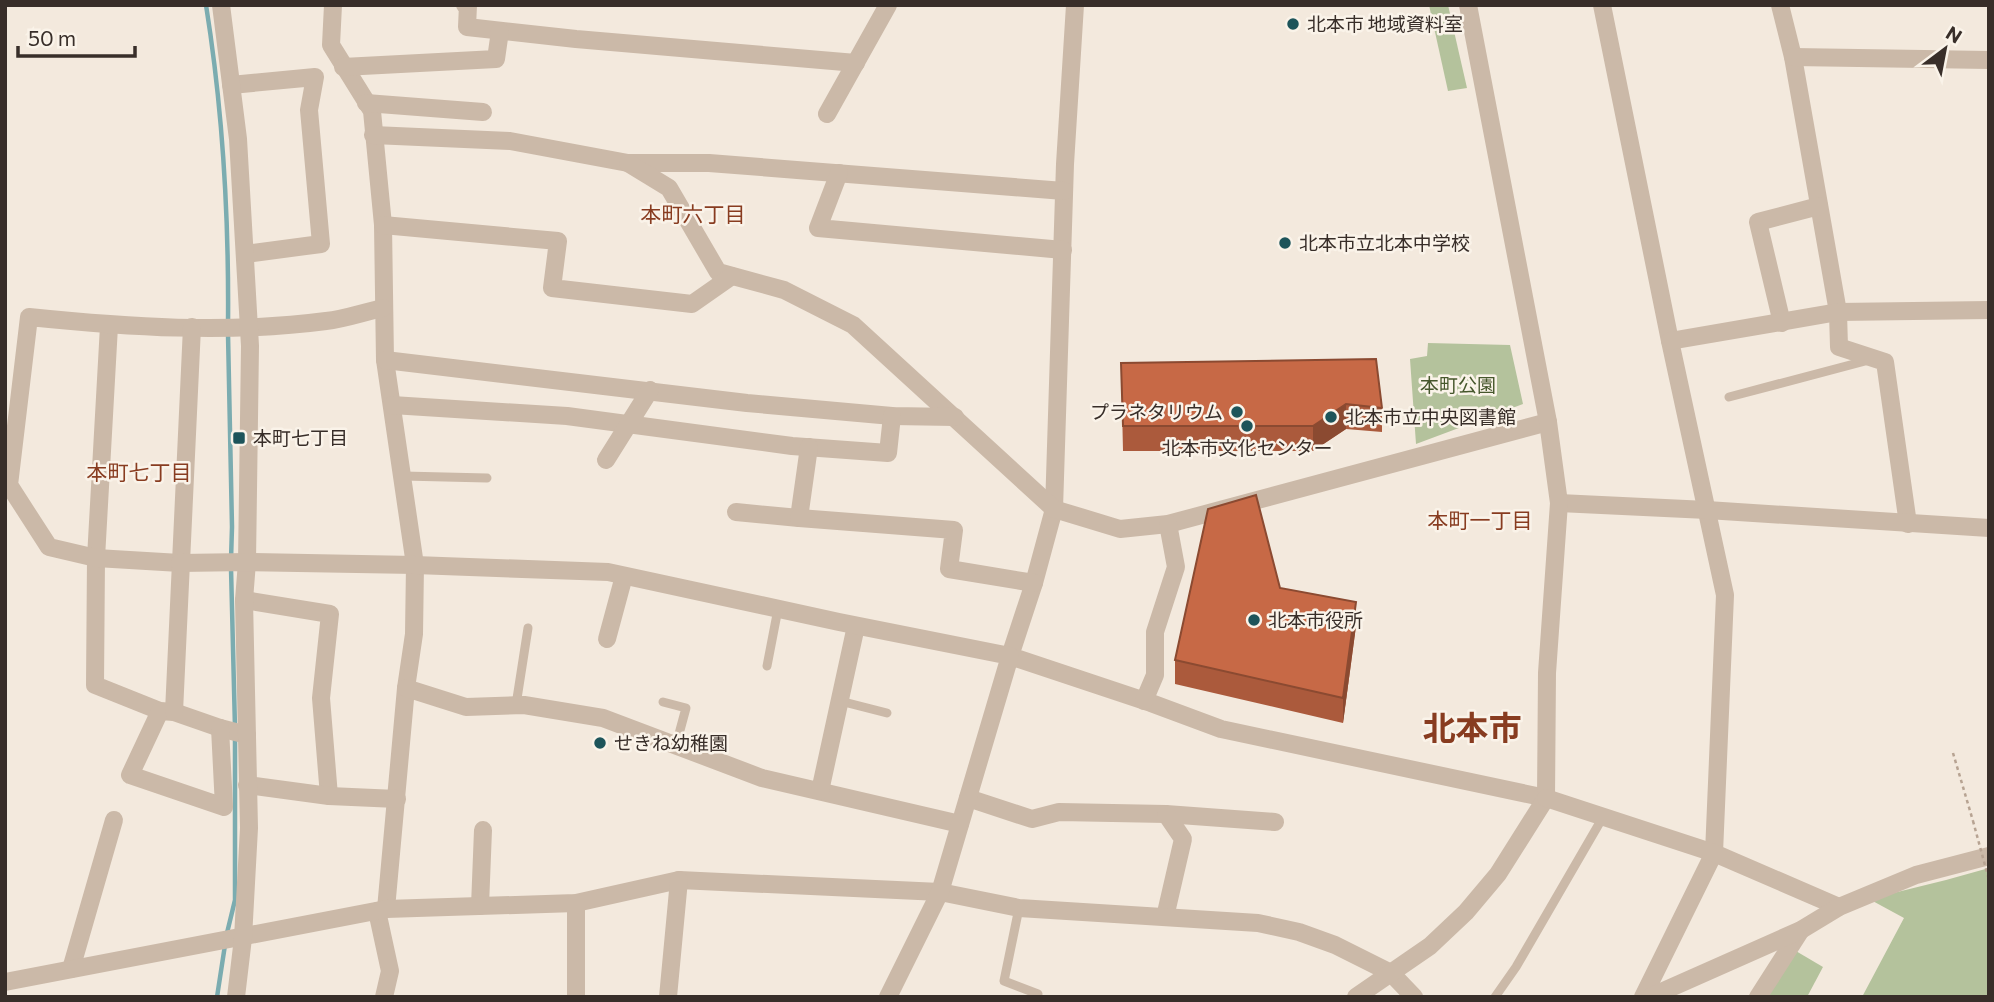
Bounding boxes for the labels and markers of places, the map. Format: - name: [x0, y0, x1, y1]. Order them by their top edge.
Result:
- place label: 北本市 地域資料室: [1307, 12, 1463, 35]
- marker: 北本市 地域資料室: [1285, 16, 1301, 32]
- place label: 北本市立北本中学校: [1299, 231, 1470, 254]
- marker: 北本市立北本中学校: [1277, 235, 1293, 251]
- place label: プラネタリウム: [1090, 400, 1223, 423]
- marker: プラネタリウム: [1229, 404, 1245, 420]
- place label: 北本市立中央図書館: [1345, 405, 1516, 428]
- marker: 北本市立中央図書館: [1323, 409, 1339, 425]
- marker: 北本市文化センター: [1239, 418, 1255, 434]
- place label: 本町七丁目: [253, 426, 348, 449]
- marker: 本町七丁目: [231, 430, 247, 446]
- place label: 北本市文化センター: [1161, 436, 1333, 459]
- place label: 北本市役所: [1268, 608, 1363, 631]
- marker: 北本市役所: [1246, 612, 1262, 628]
- place label: せきね幼稚園: [614, 731, 728, 754]
- marker: せきね幼稚園: [592, 735, 608, 751]

